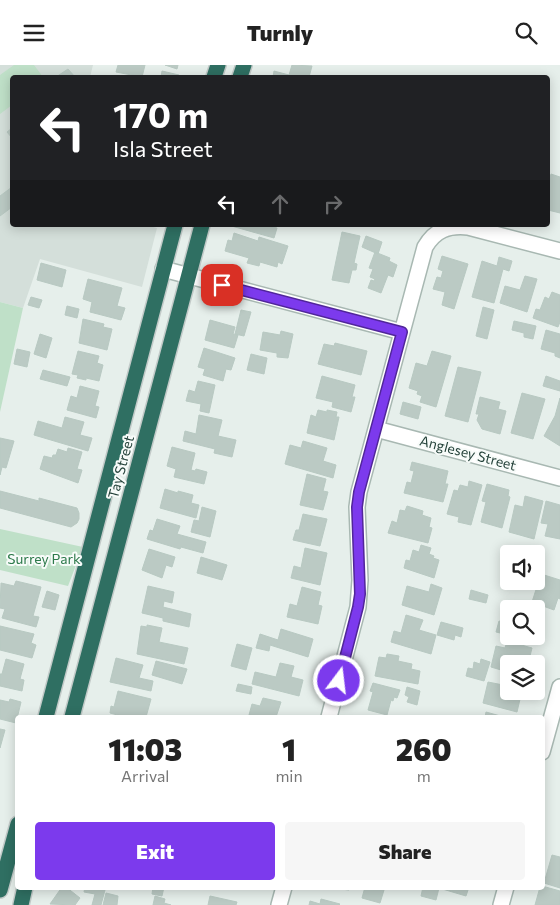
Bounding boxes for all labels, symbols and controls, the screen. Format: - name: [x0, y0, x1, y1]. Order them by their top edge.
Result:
- icon: menu: [20, 19, 48, 47]
- text: Turnly: [247, 19, 313, 46]
- icon: search: [512, 19, 540, 47]
- text: 170 m: [113, 92, 208, 135]
- icon: left: [30, 95, 95, 160]
- text: Isla Street: [113, 135, 213, 162]
- icon: left: [213, 190, 241, 218]
- icon: ahead: [266, 190, 294, 218]
- icon: right: [319, 190, 347, 218]
- pin: [201, 264, 243, 306]
- icon: arrive: [208, 271, 236, 299]
- street label: Anglesey Street: [418, 431, 519, 474]
- street label: Tay Street: [104, 433, 137, 500]
- map controls: [500, 545, 545, 700]
- button: sound: [500, 545, 545, 590]
- park label: Surrey Park: [7, 550, 81, 567]
- button: search: [500, 600, 545, 645]
- position arrow: [312, 654, 364, 706]
- button: layers: [500, 655, 545, 700]
- text: 11:03: [108, 730, 182, 767]
- text: 1: [282, 730, 296, 767]
- text: 260: [396, 730, 452, 767]
- text: Arrival: [121, 766, 169, 785]
- text: min: [275, 766, 303, 785]
- text: m: [417, 766, 431, 785]
- button: Exit: [35, 822, 275, 880]
- button: Share: [285, 822, 525, 880]

